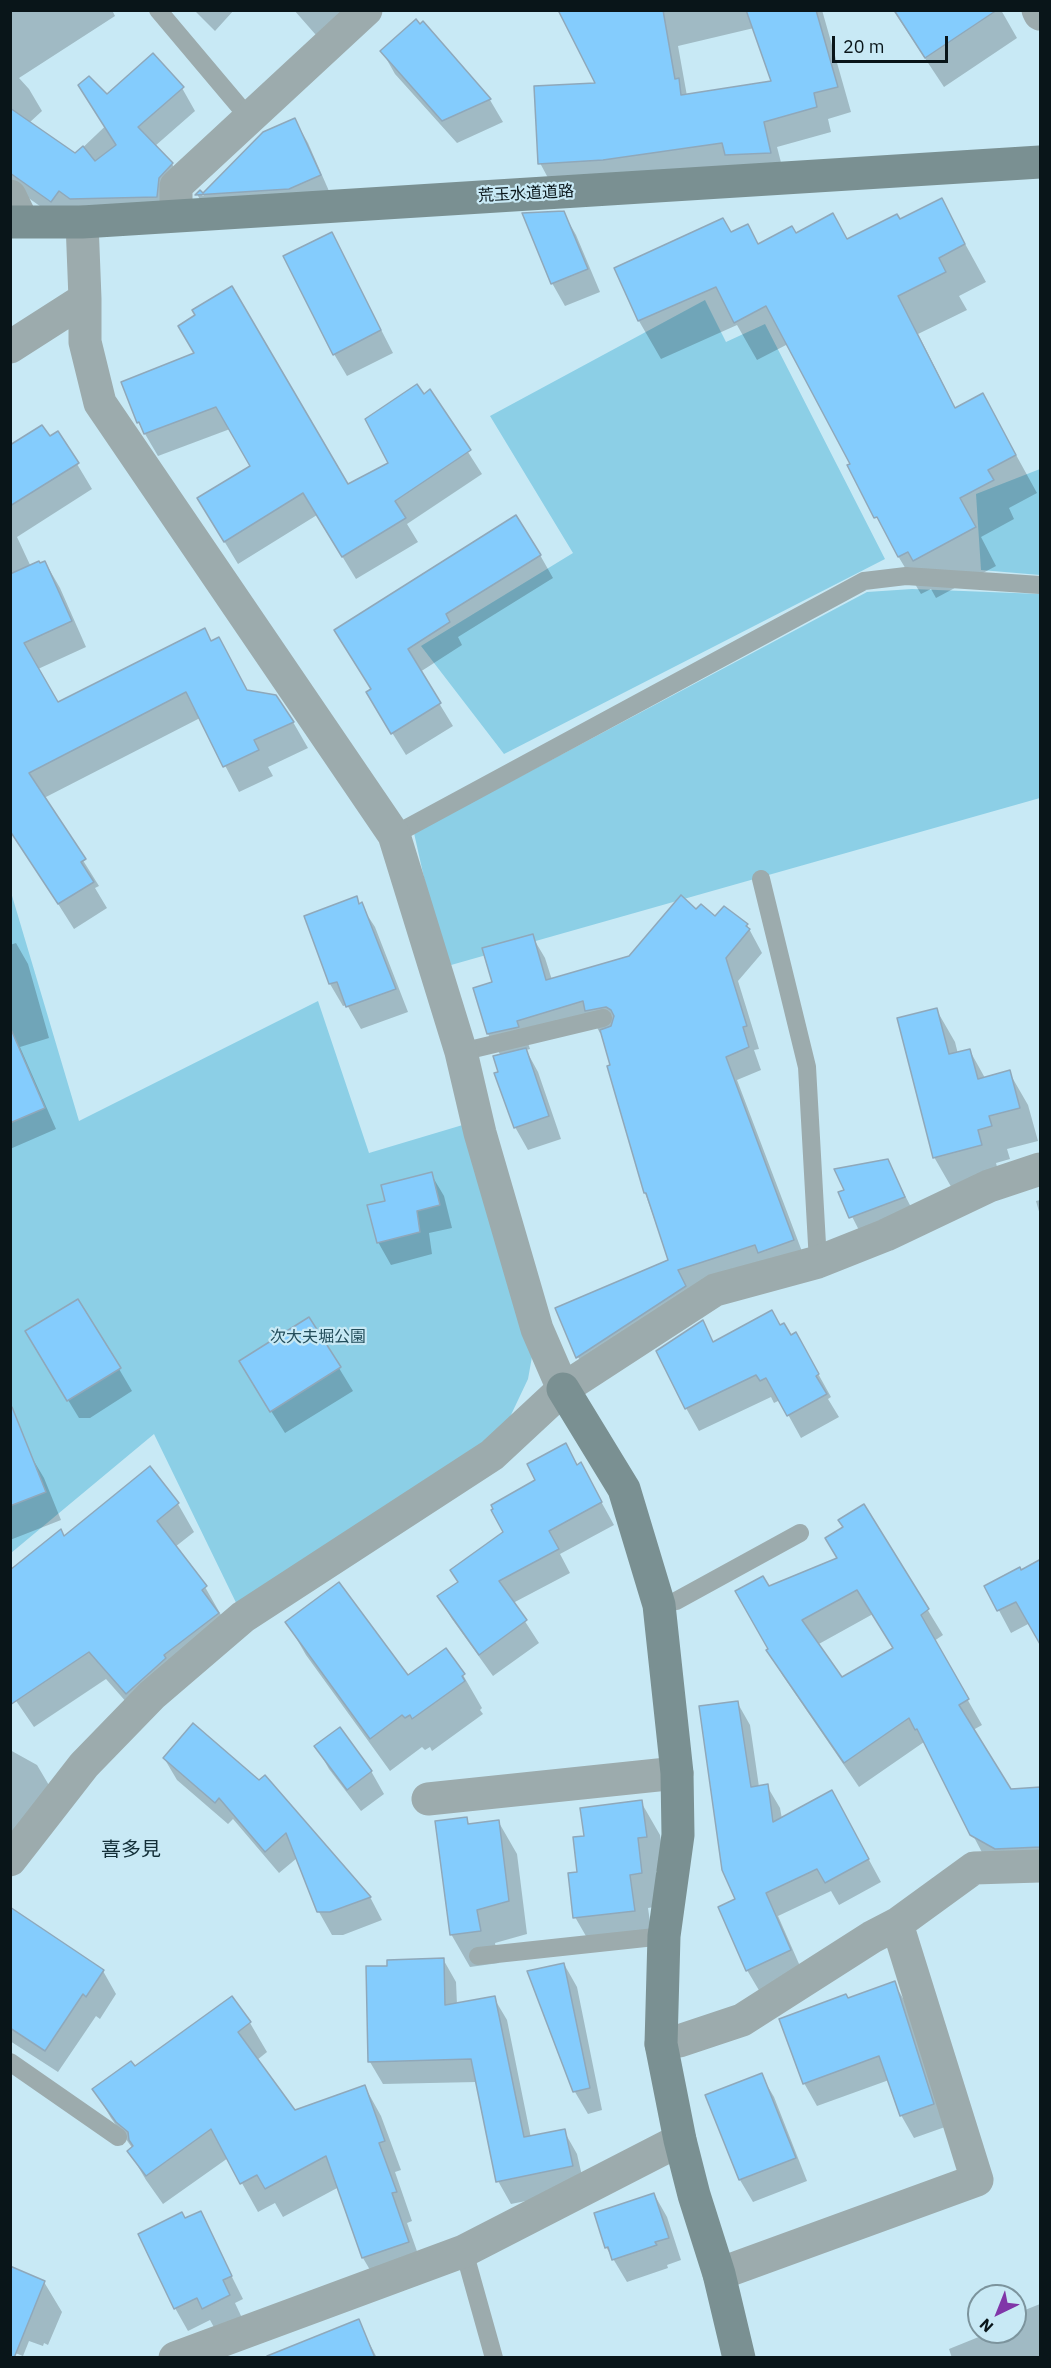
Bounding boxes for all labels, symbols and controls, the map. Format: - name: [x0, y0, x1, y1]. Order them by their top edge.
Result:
- scale bar: [835, 24, 950, 62]
- text: 20 m: [843, 35, 885, 58]
- street label: 荒玉水道道路: [478, 182, 574, 206]
- park label: 次大夫堀公園: [270, 1327, 366, 1347]
- district label: 喜多見: [101, 1838, 161, 1862]
- north arrow: [967, 2284, 1027, 2344]
- text: N: [975, 2314, 997, 2337]

